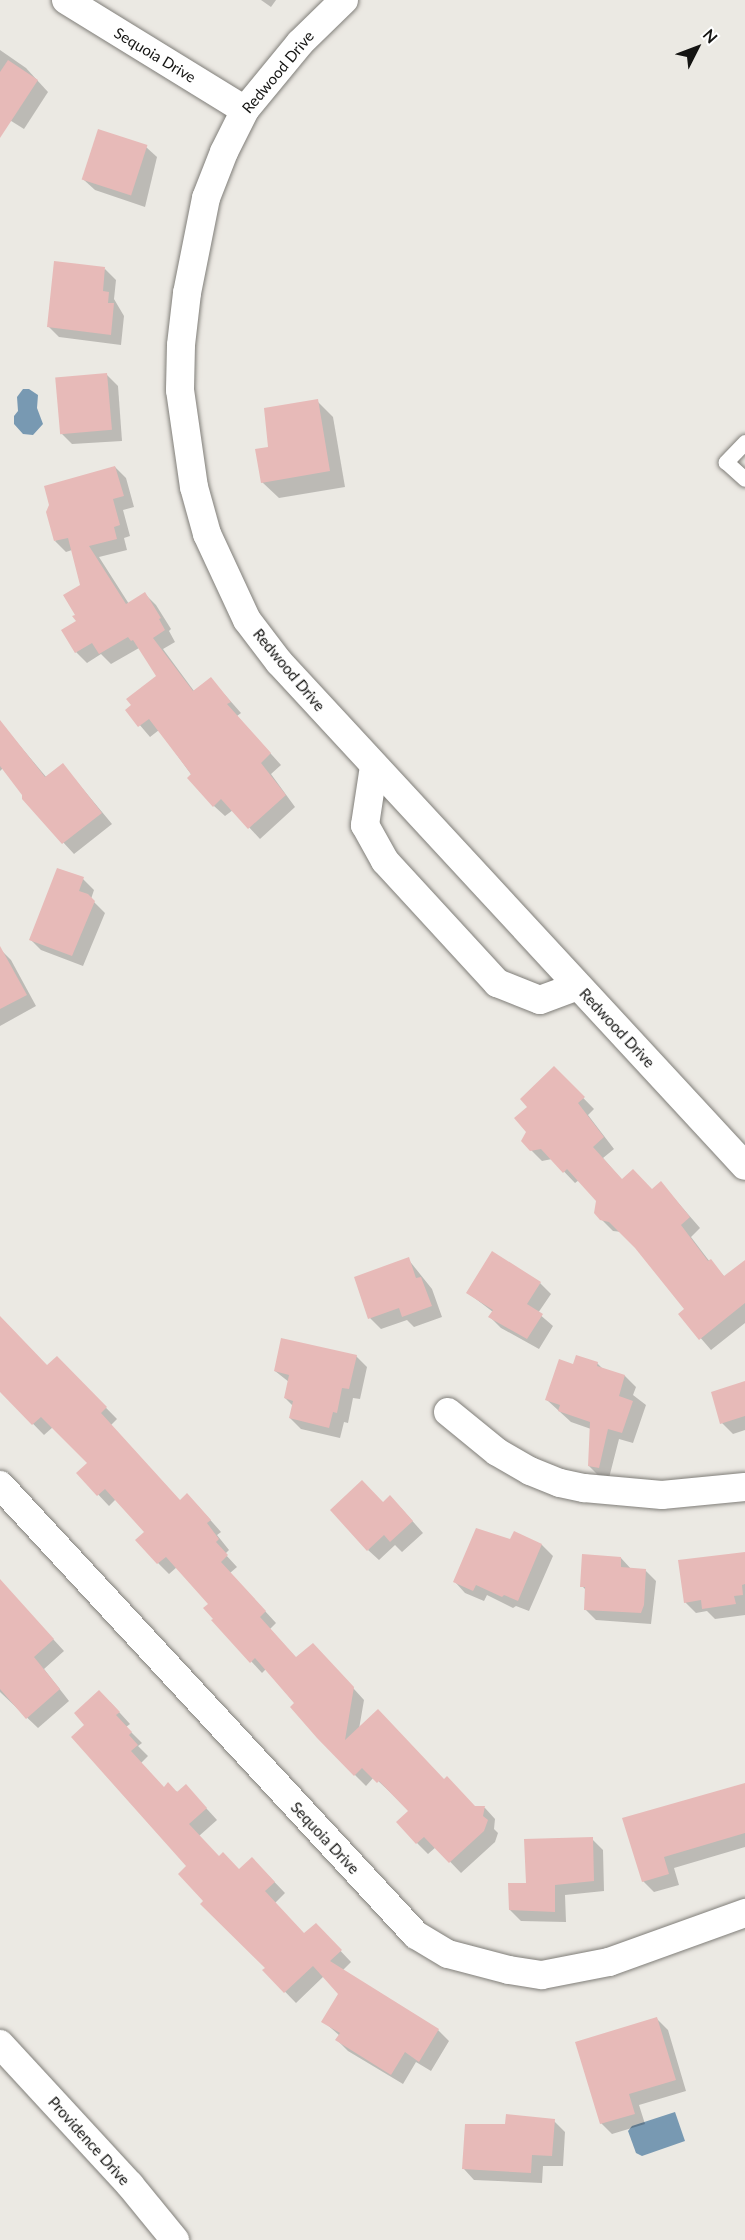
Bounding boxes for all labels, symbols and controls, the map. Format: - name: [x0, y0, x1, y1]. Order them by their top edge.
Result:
- north arrow: [667, 18, 727, 78]
- street label: Sequoia Drive: [111, 24, 199, 86]
- text: N: [700, 25, 722, 47]
- street label: Redwood Drive: [238, 27, 318, 117]
- street label: Redwood Drive: [249, 625, 329, 715]
- street label: Redwood Drive: [576, 985, 658, 1071]
- street label: Sequoia Drive: [287, 1798, 363, 1878]
- street label: Providence Drive: [45, 2093, 133, 2189]

